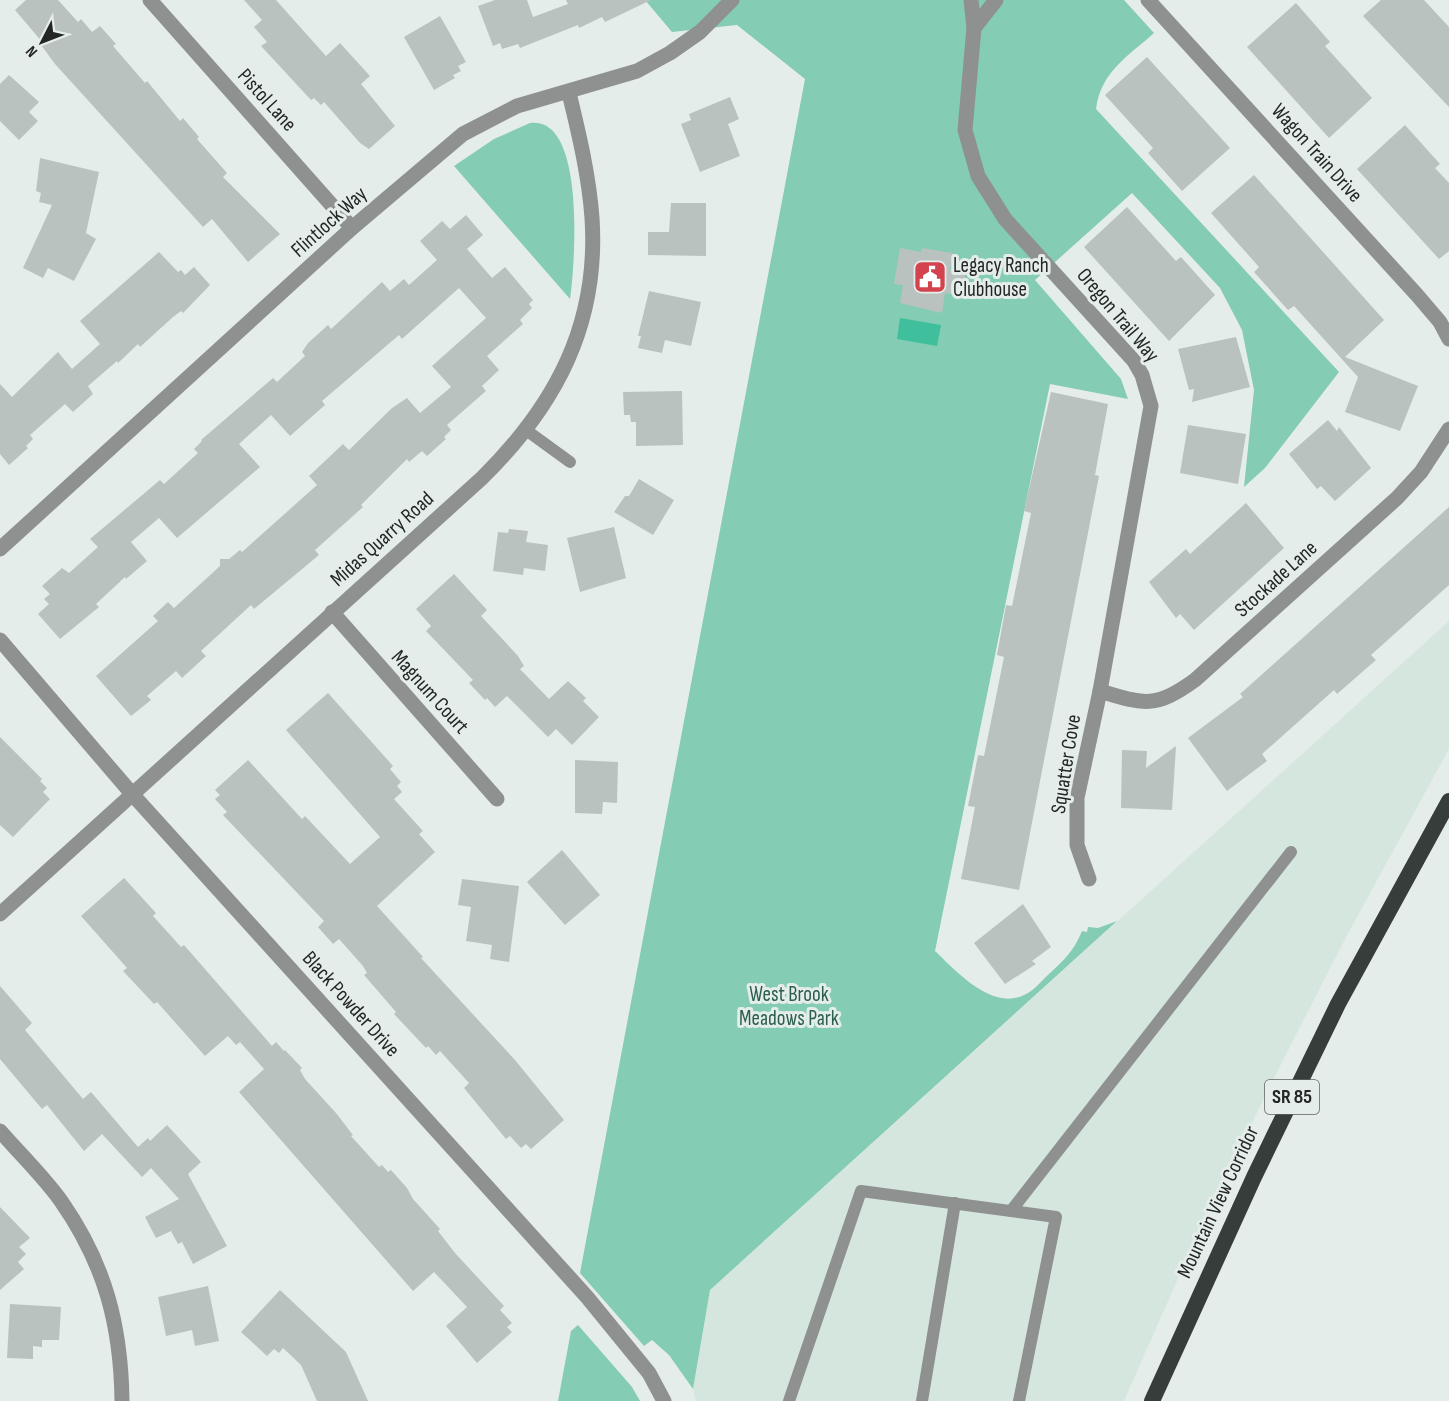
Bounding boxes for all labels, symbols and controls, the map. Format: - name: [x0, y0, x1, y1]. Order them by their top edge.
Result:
- north arrow: [12, 12, 72, 72]
- text: N: [22, 42, 42, 61]
- street label: Pistol Lane: [232, 63, 302, 137]
- street label: Wagon Train Drive: [1266, 98, 1368, 208]
- street label: Flintlock Way: [286, 181, 372, 263]
- place label: Legacy Ranch Clubhouse: [953, 253, 1049, 302]
- public building icon: Legacy Ranch Clubhouse: [912, 259, 948, 295]
- street label: Oregon Trail Way: [1072, 263, 1164, 367]
- street label: Midas Quarry Road: [325, 486, 439, 592]
- street label: Stockade Lane: [1230, 535, 1322, 623]
- street label: Magnum Court: [386, 645, 474, 739]
- street label: Squatter Cove: [1046, 713, 1086, 815]
- street label: Black Powder Drive: [297, 946, 405, 1062]
- park label: West Brook Meadows Park: [739, 982, 839, 1031]
- road number: SR 85: [1265, 1080, 1319, 1114]
- street label: Mountain View Corridor: [1172, 1122, 1264, 1282]

